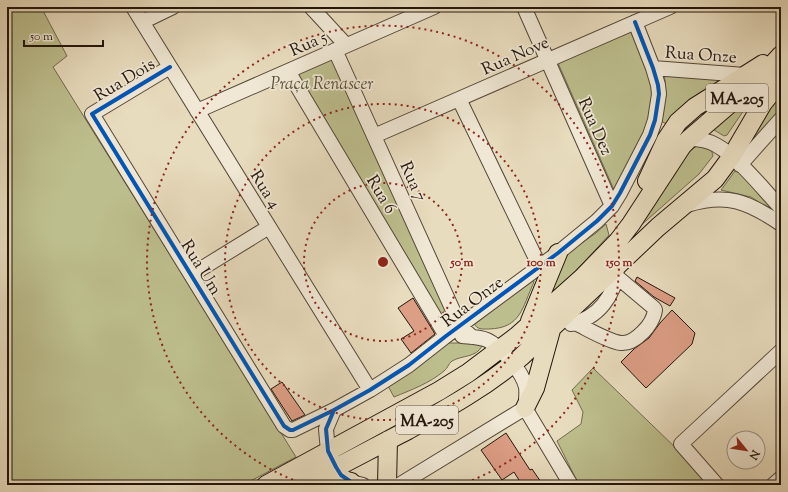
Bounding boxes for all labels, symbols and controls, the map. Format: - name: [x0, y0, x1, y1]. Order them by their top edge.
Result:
- scale bar: [24, 22, 103, 48]
- street label: Rua 5: [286, 26, 332, 64]
- text: 50 m: [29, 28, 53, 46]
- street label: Rua Nove: [478, 31, 553, 82]
- street label: Rua Onze: [664, 42, 738, 70]
- street label: Rua Dois: [90, 53, 160, 108]
- park label: Praça Renascer: [271, 73, 373, 97]
- road number: MA-205: [706, 84, 768, 112]
- street label: Rua Dez: [571, 94, 617, 159]
- street label: Rua 7: [393, 158, 432, 206]
- street label: Rua 4: [243, 166, 286, 214]
- street label: Rua 6: [359, 171, 401, 219]
- street label: Rua Um: [174, 236, 227, 300]
- text: 50 m: [450, 254, 474, 272]
- text: 100 m: [525, 254, 556, 272]
- text: 150 m: [604, 254, 633, 272]
- centre of rings: [376, 255, 390, 269]
- street label: Rua Onze: [437, 271, 509, 334]
- road number: MA-205: [396, 406, 458, 434]
- north arrow: [726, 430, 766, 470]
- text: N: [745, 446, 763, 462]

